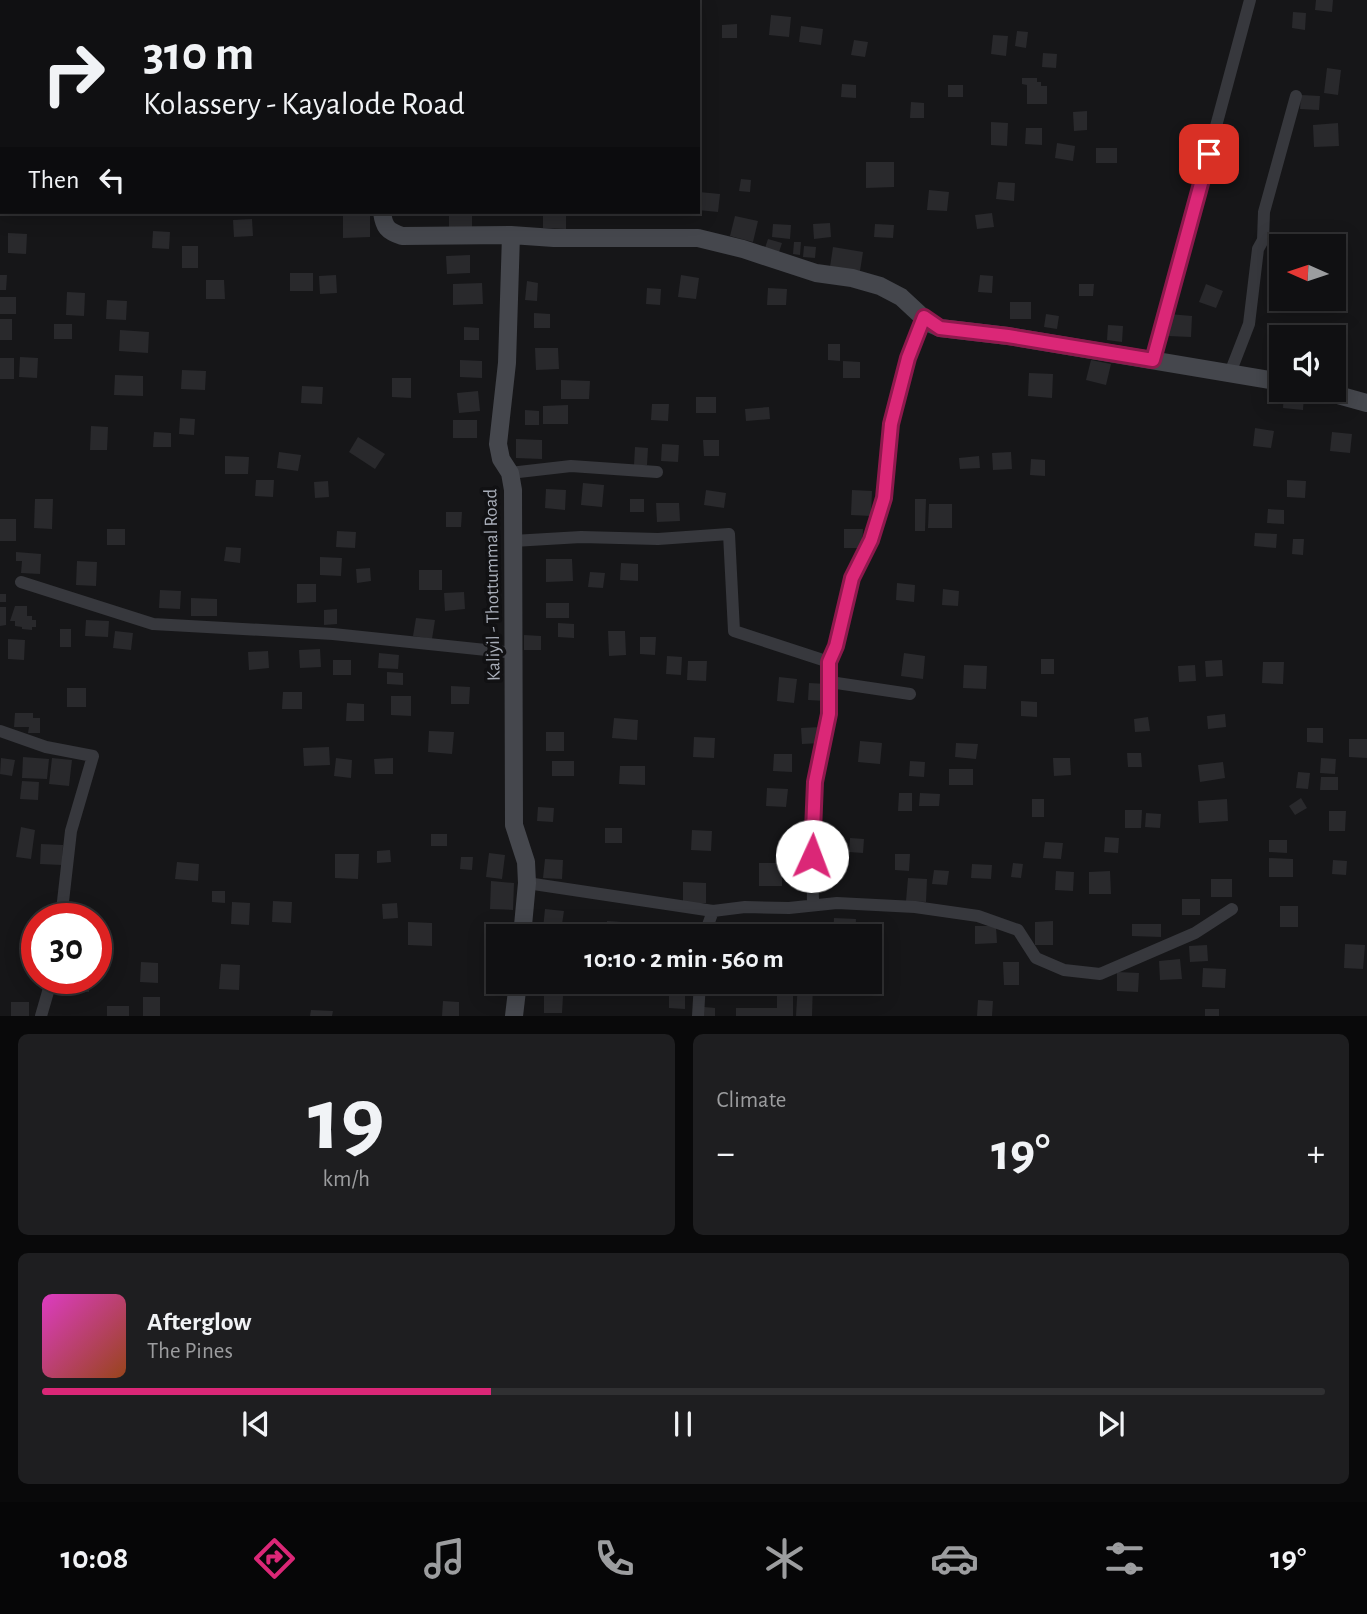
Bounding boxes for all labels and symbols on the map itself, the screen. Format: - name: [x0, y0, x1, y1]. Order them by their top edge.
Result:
- pin: [1179, 124, 1239, 184]
- north arrow: [1269, 234, 1346, 312]
- street label: Kaliyil - Thottummal Road: [481, 489, 504, 681]
- position arrow: [775, 819, 849, 893]
- speed limit sign: 30: [21, 903, 112, 994]

